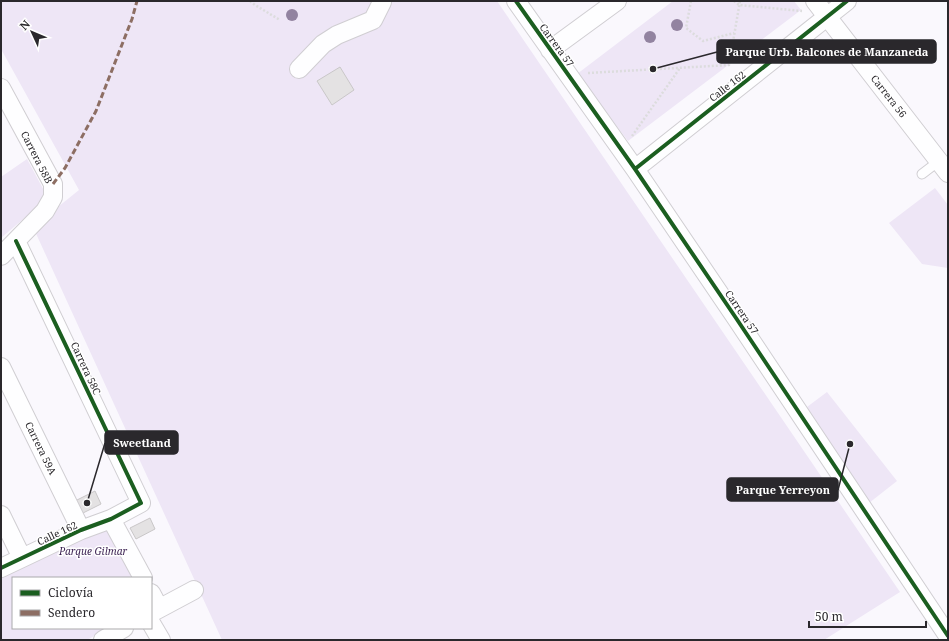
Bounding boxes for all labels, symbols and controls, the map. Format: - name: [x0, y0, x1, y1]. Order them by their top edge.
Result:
- north arrow: [12, 12, 52, 52]
- text: N: [16, 16, 33, 33]
- street label: Carrera 57: [537, 20, 578, 70]
- callout: Parque Urb. Balcones de Manzaneda: [717, 40, 936, 63]
- text: Parque Urb. Balcones de Manzaneda: [726, 44, 929, 59]
- street label: Calle 162: [706, 67, 748, 105]
- street label: Carrera 56: [868, 72, 910, 121]
- street label: Carrera 58B: [18, 128, 56, 186]
- street label: Carrera 57: [722, 287, 762, 337]
- street label: Carrera 58C: [68, 339, 104, 397]
- street label: Carrera 59A: [22, 419, 60, 478]
- callout: Sweetland: [105, 431, 178, 454]
- text: Sweetland: [113, 435, 171, 450]
- callout: Parque Yerreyon: [727, 478, 838, 501]
- text: Parque Yerreyon: [736, 482, 831, 497]
- street label: Calle 162: [35, 518, 79, 548]
- park label: Parque Gilmar: [58, 544, 127, 558]
- legend: [12, 577, 152, 629]
- text: Ciclovía: [48, 584, 94, 601]
- scale bar: [809, 603, 926, 629]
- text: Sendero: [48, 604, 95, 621]
- text: 50 m: [815, 608, 843, 625]

